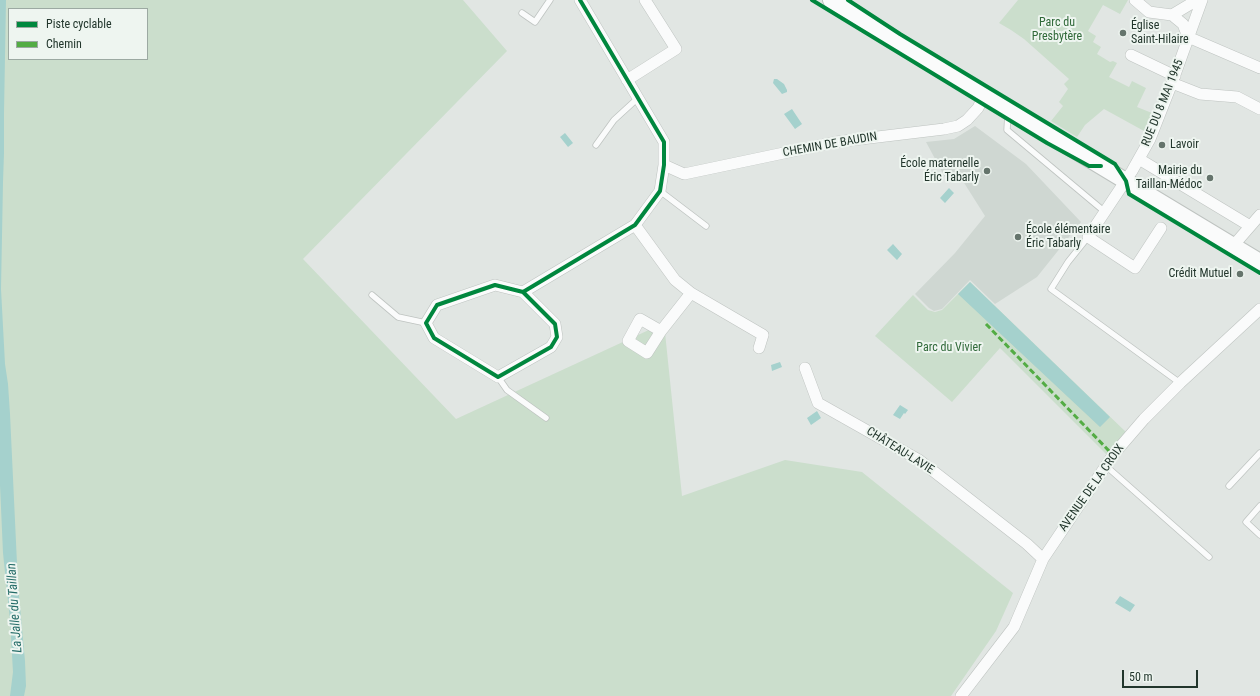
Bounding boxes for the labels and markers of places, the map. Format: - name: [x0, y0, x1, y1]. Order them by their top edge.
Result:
- place label: Église Saint-Hilaire: [1131, 19, 1189, 47]
- marker: Église Saint-Hilaire: [1118, 28, 1128, 38]
- place label: Lavoir: [1170, 138, 1199, 152]
- marker: Lavoir: [1157, 140, 1167, 150]
- place label: École maternelle Éric Tabarly: [900, 157, 979, 185]
- place label: Mairie du Taillan-Médoc: [1136, 164, 1202, 192]
- marker: École maternelle Éric Tabarly: [982, 166, 992, 176]
- marker: Mairie du Taillan-Médoc: [1205, 173, 1215, 183]
- place label: École élémentaire Éric Tabarly: [1026, 223, 1110, 251]
- marker: École élémentaire Éric Tabarly: [1013, 232, 1023, 242]
- place label: Crédit Mutuel: [1168, 267, 1232, 281]
- marker: Crédit Mutuel: [1235, 269, 1245, 279]

